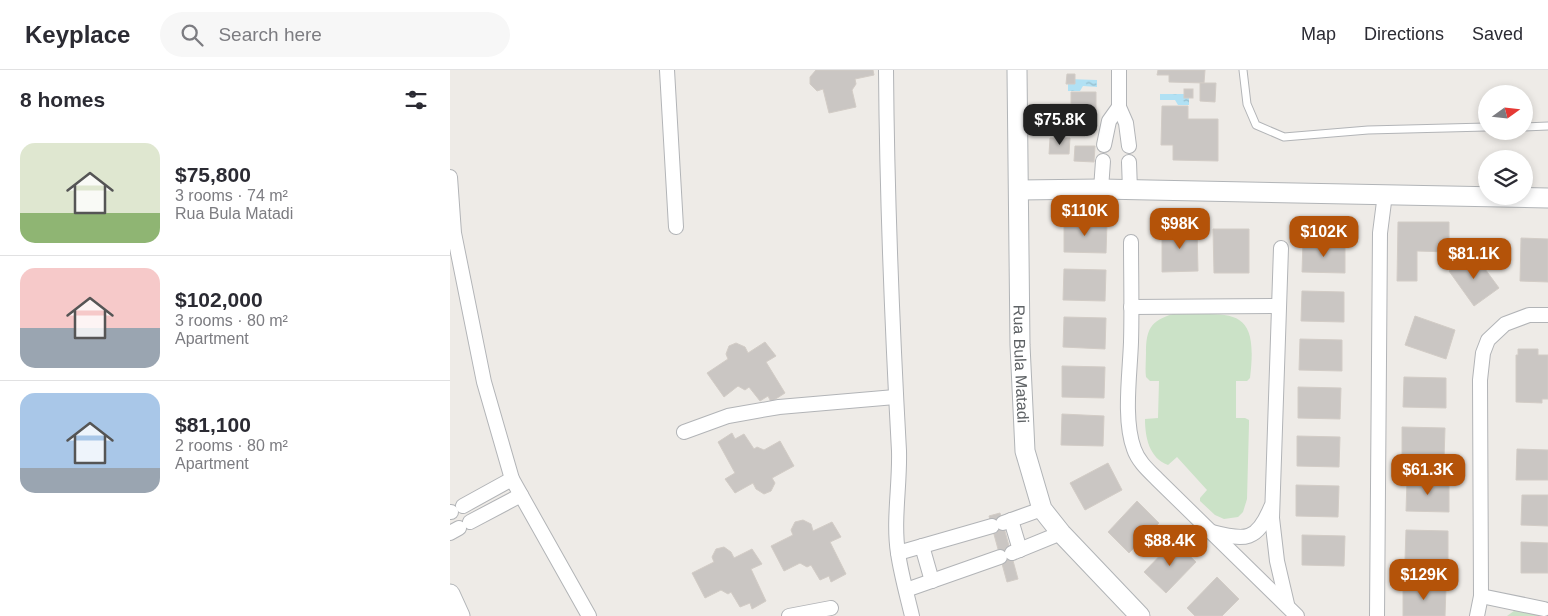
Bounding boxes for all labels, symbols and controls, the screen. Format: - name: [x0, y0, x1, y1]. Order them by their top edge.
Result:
- search box: [160, 12, 510, 57]
- text: Keyplace: [25, 21, 130, 48]
- icon: search: [178, 21, 206, 49]
- text: Search here: [218, 24, 322, 45]
- text: Map: [1301, 24, 1336, 44]
- text: Directions: [1364, 24, 1444, 44]
- text: Saved: [1472, 24, 1523, 44]
- north arrow: [1478, 85, 1532, 140]
- map controls: [1478, 85, 1533, 205]
- icon: filters: [402, 86, 430, 114]
- text: 8 homes: [20, 88, 105, 111]
- pin: $75.8K: [1019, 104, 1101, 146]
- text: $75.8K: [1034, 111, 1086, 128]
- button: layers: [1478, 150, 1533, 205]
- icon: home: [60, 163, 120, 223]
- text: $75,800: [175, 163, 251, 186]
- text: 3 rooms · 74 m²: [175, 187, 288, 204]
- pin: $110K: [1050, 194, 1120, 237]
- text: $110K: [1062, 202, 1108, 219]
- text: Rua Bula Matadi: [175, 205, 293, 222]
- pin: $98K: [1150, 208, 1210, 250]
- text: $98K: [1161, 215, 1199, 232]
- pin: $102K: [1289, 216, 1359, 258]
- text: $102K: [1300, 223, 1348, 240]
- pin: $81.1K: [1433, 238, 1515, 280]
- text: $81.1K: [1448, 245, 1500, 262]
- icon: home: [60, 288, 120, 348]
- text: $102,000: [175, 288, 263, 311]
- street label: Rua Bula Matadi: [1011, 305, 1032, 424]
- text: 3 rooms · 80 m²: [175, 312, 288, 329]
- text: Apartment: [175, 330, 249, 347]
- icon: home: [60, 413, 120, 473]
- text: $81,100: [175, 413, 251, 436]
- text: 2 rooms · 80 m²: [175, 437, 288, 454]
- pin: $61.3K: [1387, 454, 1469, 496]
- text: Apartment: [175, 455, 249, 472]
- text: $61.3K: [1402, 461, 1454, 478]
- pin: $88.4K: [1129, 524, 1211, 567]
- text: $88.4K: [1144, 532, 1196, 549]
- pin: $129K: [1389, 558, 1459, 601]
- text: $129K: [1400, 566, 1448, 583]

